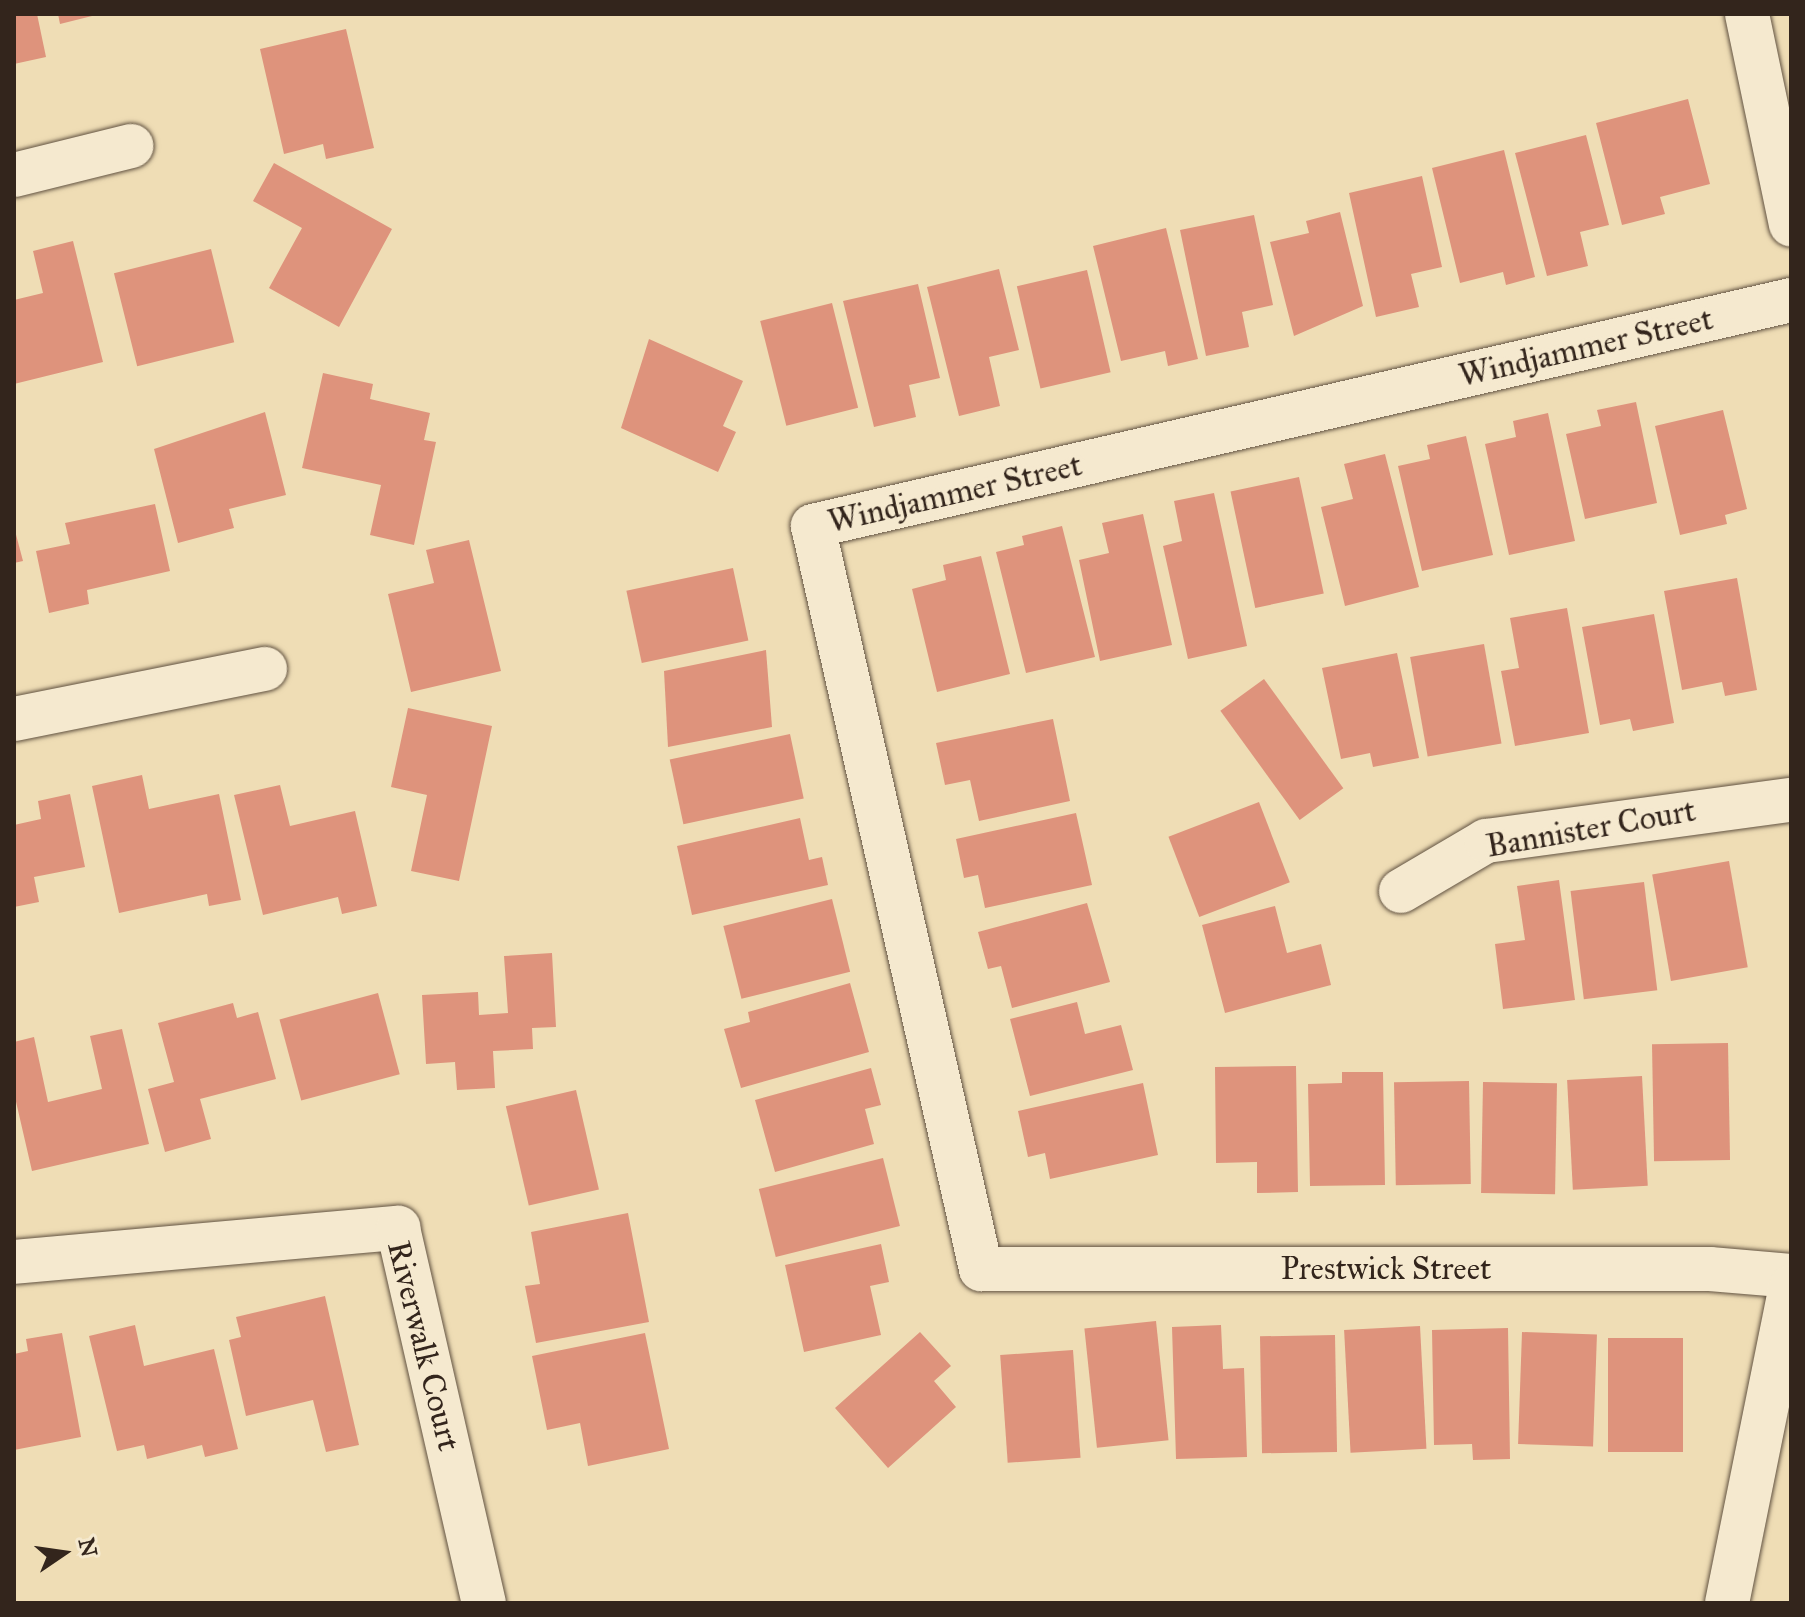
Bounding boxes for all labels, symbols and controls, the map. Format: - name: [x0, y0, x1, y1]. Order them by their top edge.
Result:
- street label: Windjammer Street: [1455, 300, 1717, 396]
- street label: Windjammer Street: [824, 446, 1086, 542]
- street label: Bannister Court: [1483, 792, 1699, 866]
- street label: Riverwalk Court: [378, 1237, 468, 1455]
- street label: Prestwick Street: [1281, 1250, 1491, 1288]
- north arrow: [24, 1513, 104, 1593]
- text: N: [73, 1535, 103, 1560]

